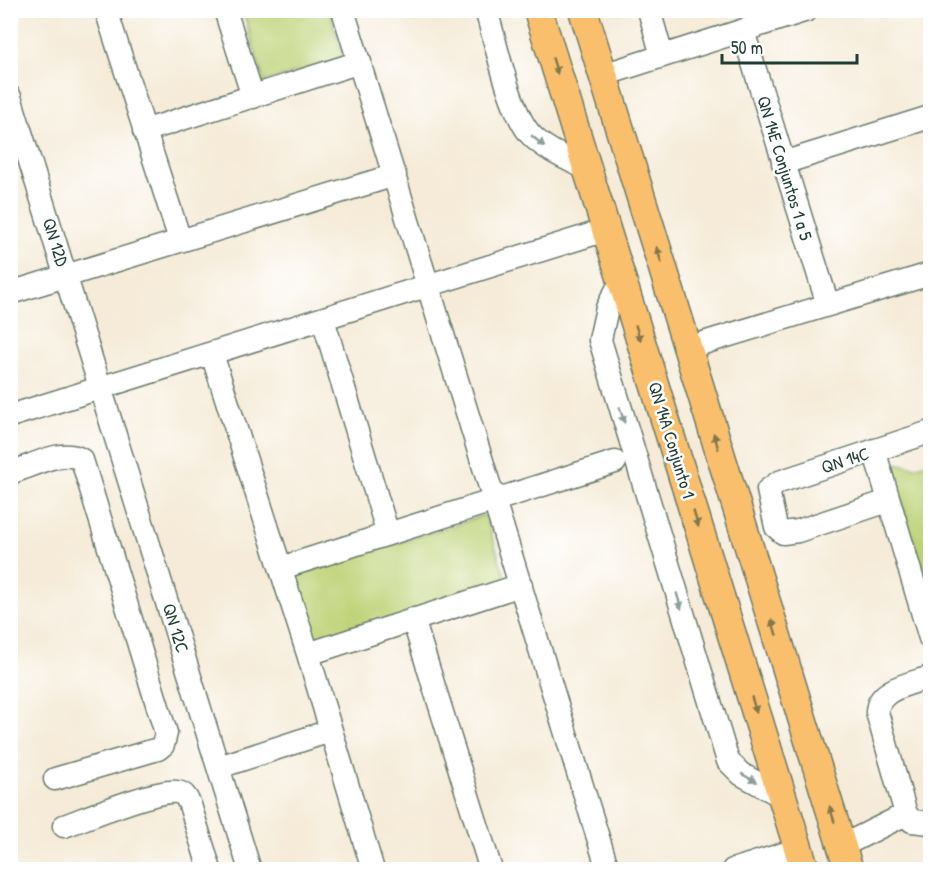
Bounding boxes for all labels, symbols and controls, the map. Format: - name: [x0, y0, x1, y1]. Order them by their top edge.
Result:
- scale bar: [722, 27, 857, 65]
- text: 50 m: [731, 35, 763, 60]
- one-way arrow: [551, 58, 560, 76]
- street label: QN 14E Conjuntos 1 a 5: [751, 93, 819, 244]
- one-way arrow: [530, 134, 545, 147]
- street label: QN 12D: [37, 215, 75, 270]
- one-way arrow: [654, 246, 663, 264]
- one-way arrow: [634, 324, 643, 342]
- street label: QN 14A Conjunto 1: [642, 379, 702, 501]
- one-way arrow: [618, 406, 627, 424]
- one-way arrow: [711, 432, 720, 450]
- street label: QN 14C: [818, 441, 872, 479]
- one-way arrow: [692, 510, 701, 528]
- one-way arrow: [675, 592, 685, 610]
- street label: QN 12C: [157, 600, 195, 656]
- one-way arrow: [769, 618, 778, 636]
- one-way arrow: [749, 696, 759, 714]
- one-way arrow: [741, 773, 758, 783]
- one-way arrow: [827, 805, 836, 823]

